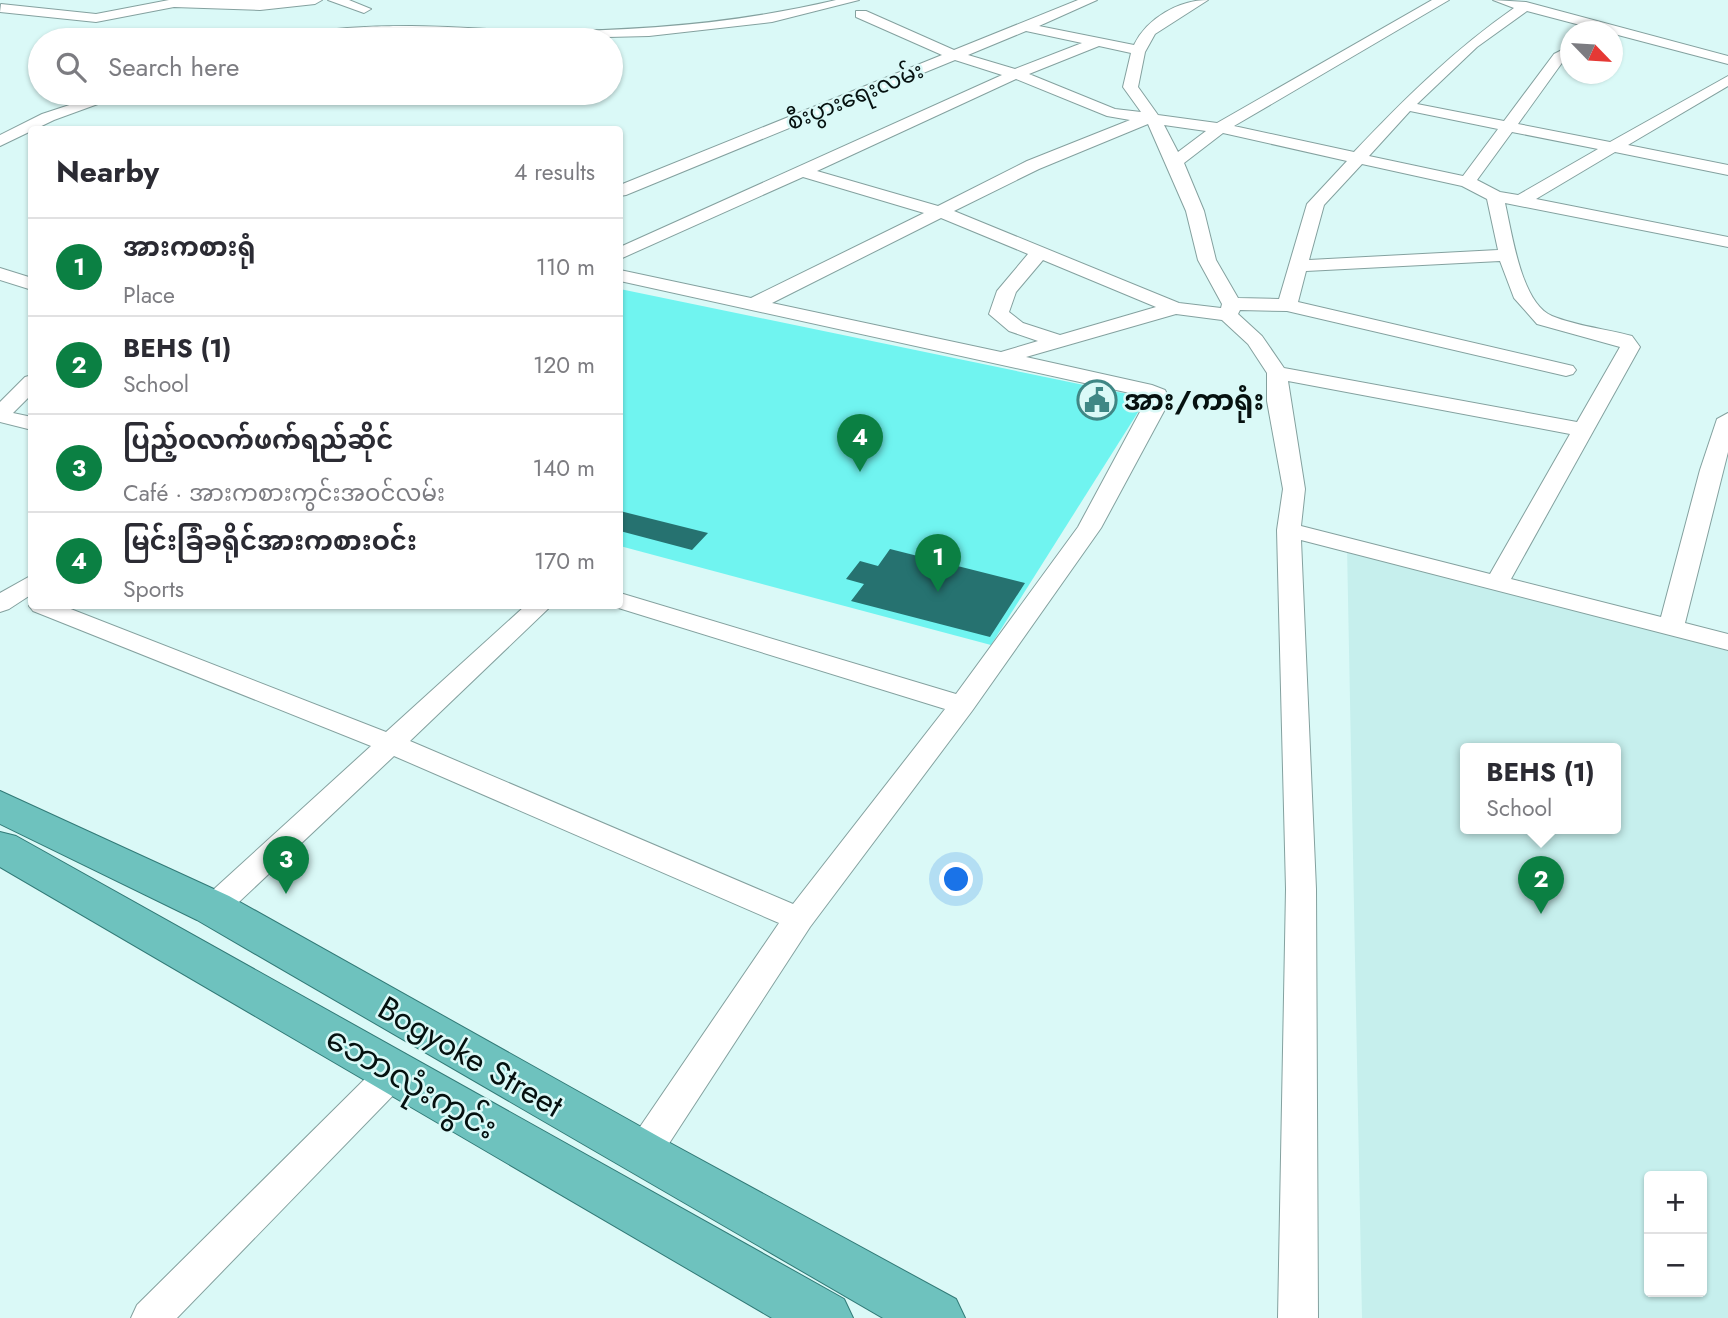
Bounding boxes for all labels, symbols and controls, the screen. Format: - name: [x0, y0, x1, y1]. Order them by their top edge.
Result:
- north arrow: [1560, 21, 1623, 84]
- search box: [28, 28, 623, 105]
- icon: search: [52, 48, 90, 86]
- text: Search here: [108, 48, 240, 86]
- street label: စီးပွားရေးလမ်း: [781, 53, 929, 141]
- text: Nearby: [56, 150, 159, 193]
- text: 4 results: [514, 155, 595, 189]
- text: အားကစားရုံ: [123, 228, 256, 266]
- text: 1: [73, 250, 85, 284]
- text: 110 m: [536, 250, 595, 284]
- text: Place: [123, 278, 175, 312]
- text: BEHS (1): [123, 329, 231, 367]
- text: 2: [71, 348, 87, 382]
- text: 120 m: [533, 348, 595, 382]
- text: School: [123, 367, 189, 401]
- public building icon: အား/ကာရုံး: [1076, 379, 1118, 421]
- place label: အား/ကာရုံး: [1124, 380, 1264, 423]
- pin: 4: [837, 414, 883, 472]
- text: ပြည့်ဝလက်ဖက်ရည်ဆိုင်: [123, 421, 393, 459]
- text: 3: [72, 451, 86, 485]
- text: 140 m: [533, 451, 595, 485]
- text: Café · အားကစားကွင်းအဝင်လမ်း: [123, 476, 445, 510]
- text: မြင်းခြံခရိုင်အားကစားဝင်း: [123, 522, 417, 560]
- pin: 1: [915, 534, 961, 592]
- text: 4: [71, 544, 87, 578]
- text: 170 m: [534, 544, 595, 578]
- text: Sports: [123, 572, 184, 606]
- popup: [1460, 743, 1621, 834]
- text: BEHS (1): [1486, 753, 1595, 791]
- text: School: [1486, 791, 1552, 825]
- pin: 3: [263, 836, 309, 894]
- pin: 2: [1518, 856, 1564, 914]
- your location: [939, 862, 973, 896]
- street label: Bogyoke Street: [369, 984, 572, 1129]
- street label: ဘောလုံးကွင်း: [316, 1014, 506, 1153]
- map controls: [1644, 1171, 1707, 1297]
- button: +: [1644, 1171, 1707, 1234]
- button: −: [1644, 1234, 1707, 1297]

